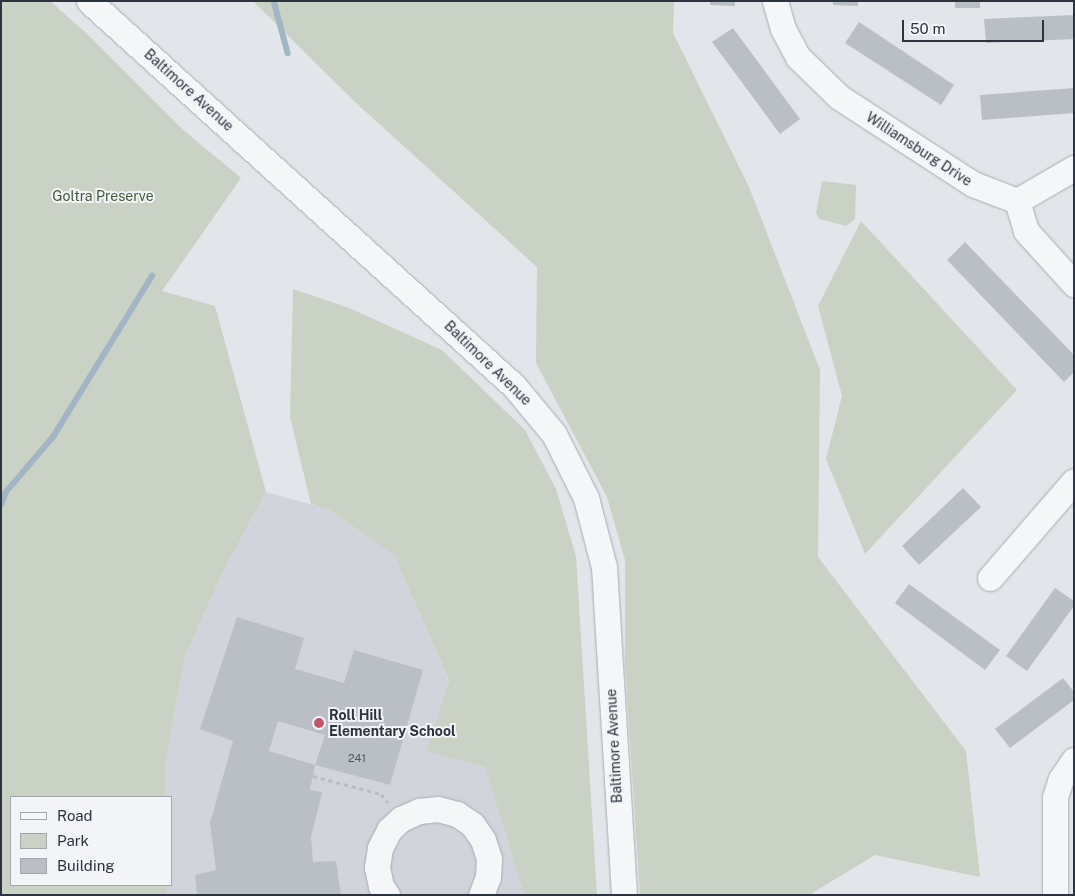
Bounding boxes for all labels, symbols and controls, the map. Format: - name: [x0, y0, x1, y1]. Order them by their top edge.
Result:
- scale bar: [905, 10, 1048, 42]
- text: 50 m: [910, 20, 945, 37]
- street label: Baltimore Avenue: [141, 45, 237, 135]
- street label: Williamsburg Drive: [863, 109, 975, 189]
- park label: Goltra Preserve: [52, 188, 154, 204]
- street label: Baltimore Avenue: [441, 317, 535, 409]
- street label: Baltimore Avenue: [603, 688, 625, 804]
- place label: Roll Hill Elementary School: [329, 707, 456, 740]
- marker: Roll Hill Elementary School: [313, 717, 325, 729]
- house number: 241: [348, 751, 366, 765]
- legend: [10, 796, 172, 886]
- text: Road: [57, 807, 93, 824]
- text: Park: [57, 832, 89, 849]
- text: Building: [57, 857, 115, 874]

